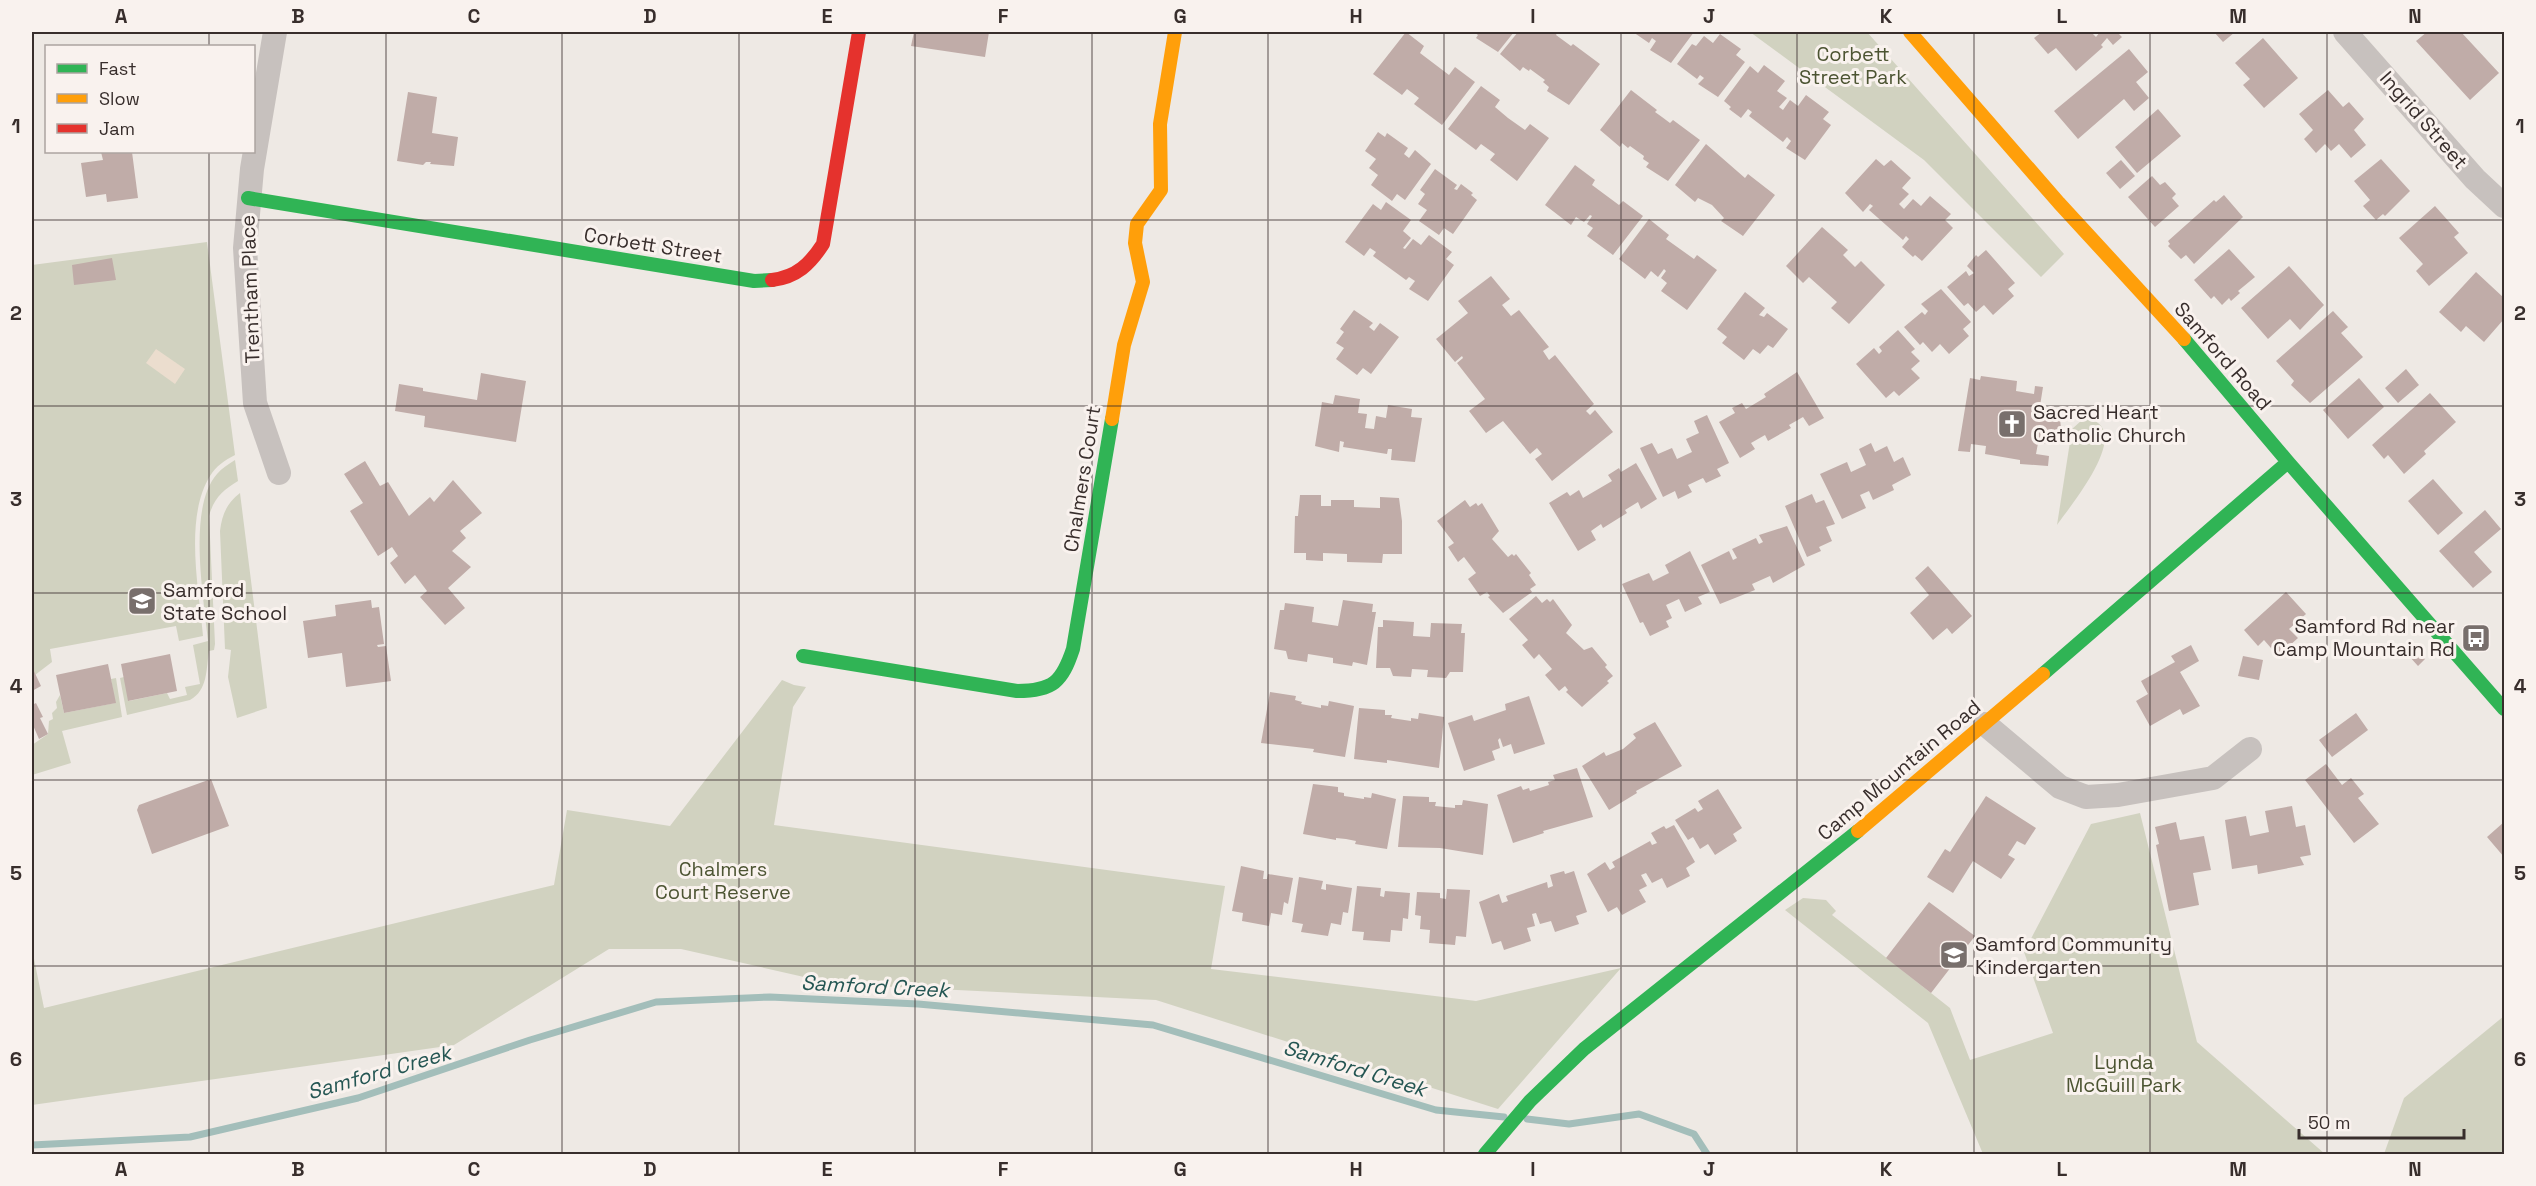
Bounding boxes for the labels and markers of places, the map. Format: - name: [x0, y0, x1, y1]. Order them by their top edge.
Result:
- place label: Sacred Heart Catholic Church: [2033, 399, 2186, 448]
- church icon: Sacred Heart Catholic Church: [1996, 408, 2028, 440]
- place label: Samford State School: [163, 577, 287, 626]
- school or university icon: Samford State School: [126, 585, 158, 617]
- place label: Samford Rd near Camp Mountain Rd: [2273, 613, 2455, 662]
- bus stop icon: Samford Rd near Camp Mountain Rd: [2460, 622, 2492, 654]
- place label: Samford Community Kindergarten: [1975, 931, 2172, 980]
- school or university icon: Samford Community Kindergarten: [1938, 939, 1970, 971]

